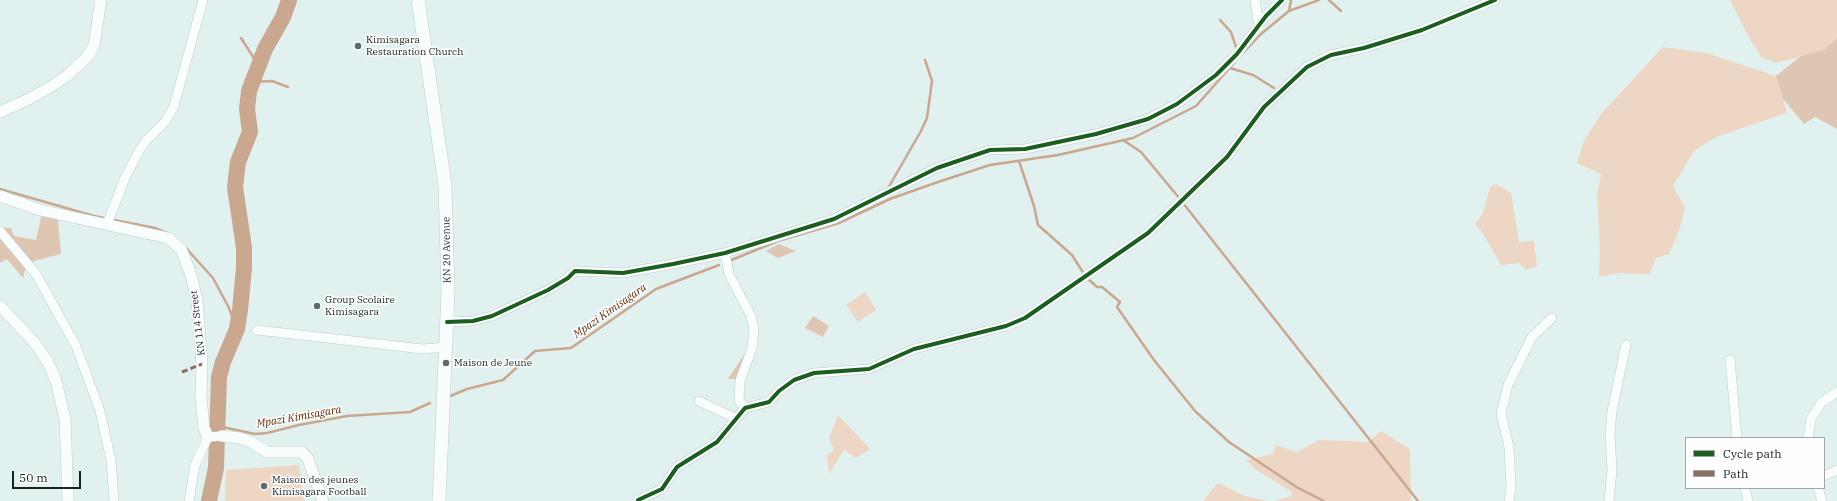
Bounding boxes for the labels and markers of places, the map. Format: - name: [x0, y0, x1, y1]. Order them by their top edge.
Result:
- place label: Kimisagara Restauration Church: [366, 34, 463, 58]
- marker: Kimisagara Restauration Church: [353, 41, 363, 51]
- place label: Group Scolaire Kimisagara: [325, 294, 395, 318]
- marker: Group Scolaire Kimisagara: [312, 301, 322, 311]
- place label: Maison de Jeune: [454, 357, 532, 369]
- marker: Maison de Jeune: [441, 358, 451, 368]
- place label: Maison des jeunes Kimisagara Football: [272, 474, 367, 498]
- marker: Maison des jeunes Kimisagara Football: [259, 481, 269, 491]

